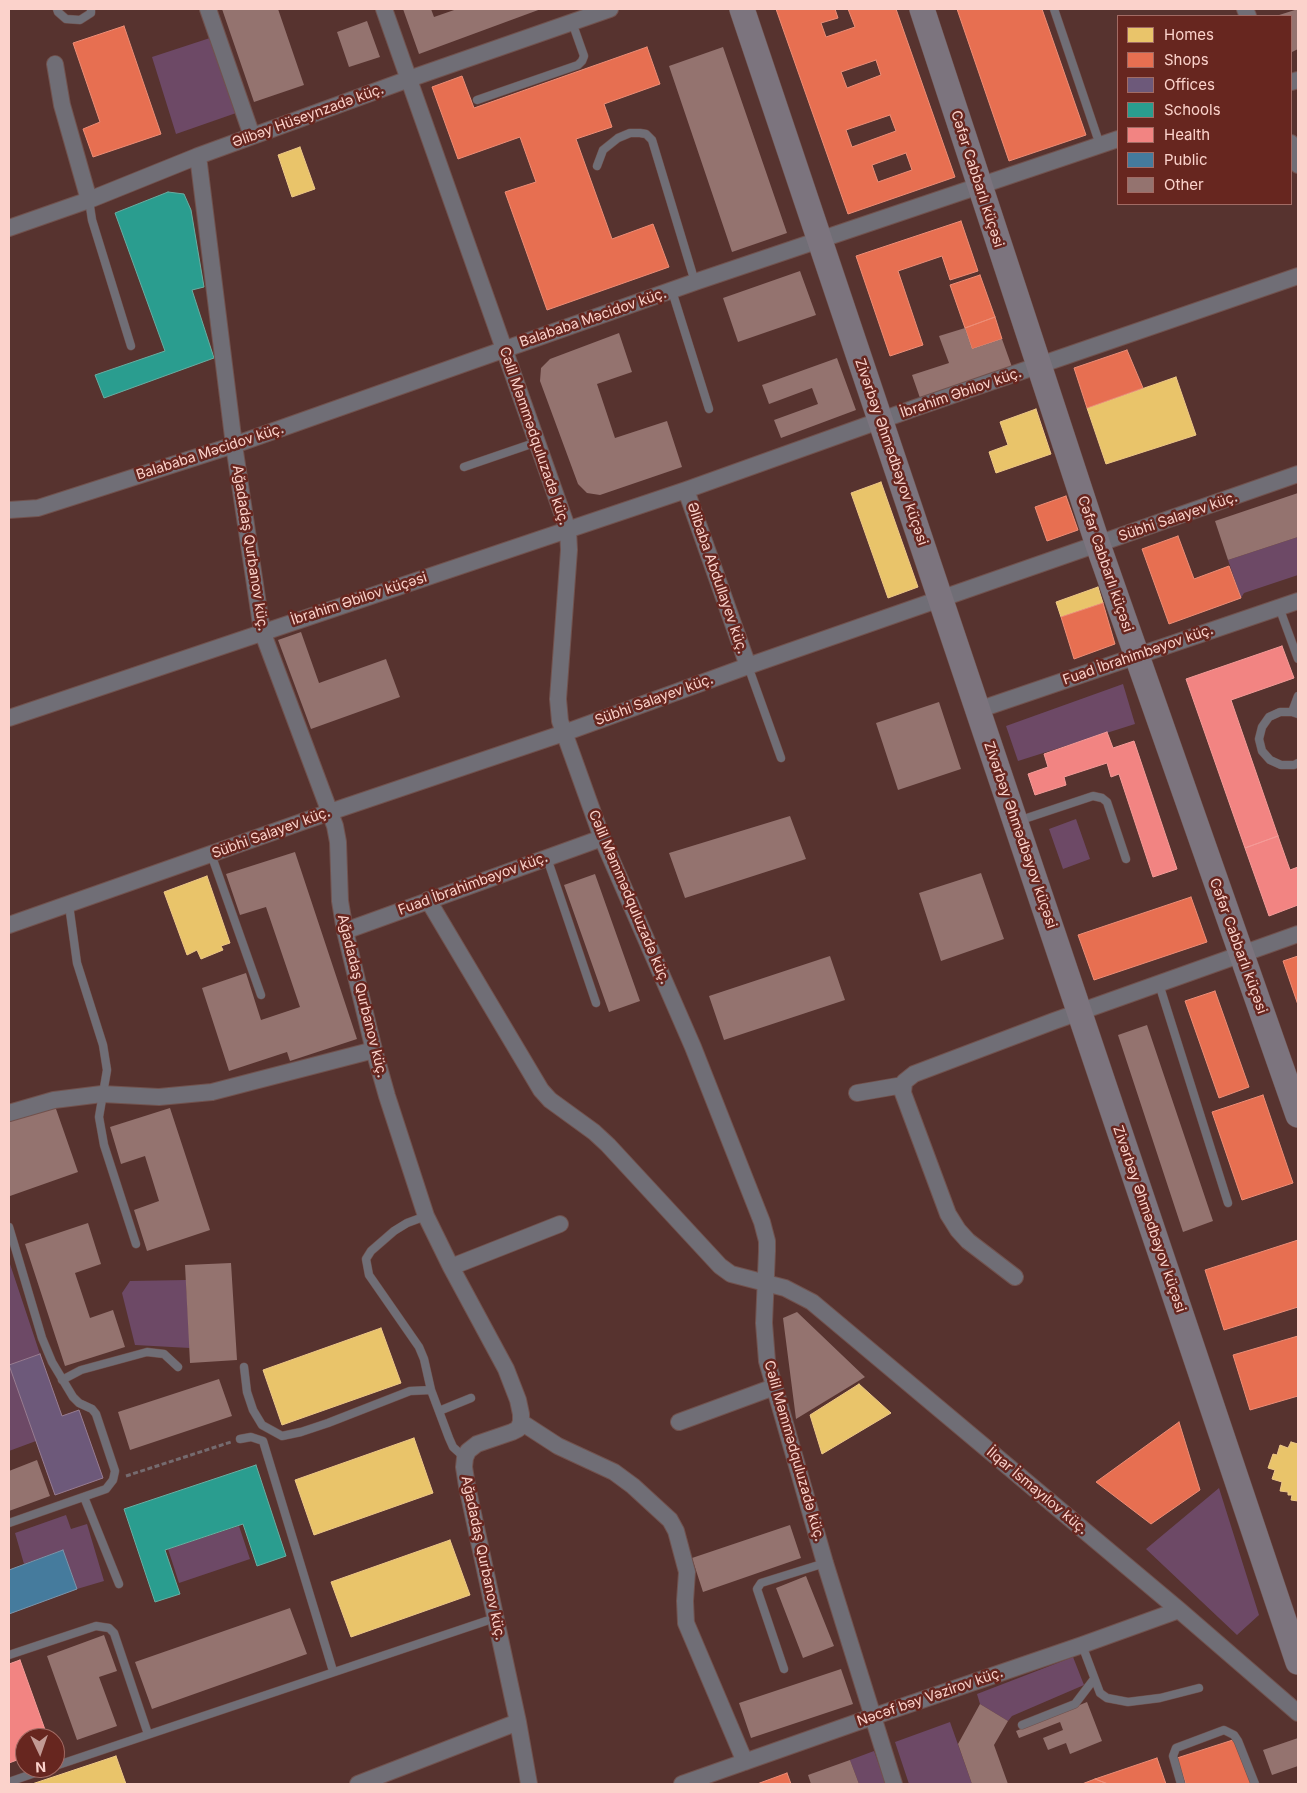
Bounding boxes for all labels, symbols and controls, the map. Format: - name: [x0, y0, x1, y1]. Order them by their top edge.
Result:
- legend: [1117, 15, 1292, 205]
- text: Homes: [1164, 25, 1214, 44]
- text: Shops: [1164, 50, 1209, 69]
- text: Offices: [1164, 75, 1215, 94]
- street label: Əlibəy Hüseynzadə küç.: [230, 81, 386, 151]
- text: Schools: [1164, 100, 1221, 119]
- street label: Cəfər Cabbarlı küçəsi: [947, 108, 1007, 250]
- text: Health: [1164, 125, 1210, 144]
- text: Public: [1164, 150, 1207, 169]
- text: Other: [1164, 175, 1204, 194]
- street label: Balababa Məcidov küç.: [517, 285, 669, 351]
- street label: Cəlil Məmmədquluzadə küç.: [496, 345, 572, 527]
- street label: Zivərbəy Əhmədbəyov küçəsi: [851, 356, 931, 548]
- street label: İbrahim Əbilov küç.: [898, 364, 1024, 422]
- street label: Balababa Məcidov küç.: [134, 420, 286, 484]
- street label: Ağadadaş Qurbanov küç.: [229, 464, 271, 632]
- street label: Sübhi Salayev küç.: [1116, 489, 1240, 545]
- street label: Cəfər Cabbarlı küçəsi: [1074, 494, 1136, 634]
- street label: Əlibaba Abdullayev küç.: [683, 500, 751, 656]
- street label: İbrahim Əbilov küçəsi: [289, 569, 429, 629]
- street label: Fuad İbrahimbəyov küç.: [1061, 621, 1215, 689]
- street label: Sübhi Salayev küç.: [593, 671, 715, 729]
- street label: Zivərbəy Əhmədbəyov küçəsi: [980, 739, 1060, 931]
- street label: Sübhi Salayev küç.: [210, 804, 332, 862]
- street label: Cəlil Məmmədquluzadə küç.: [585, 807, 673, 987]
- street label: Fuad İbrahimbəyov küç.: [396, 849, 550, 919]
- street label: Cəfər Cabbarlı küçəsi: [1206, 876, 1270, 1016]
- street label: Ağadadaş Qurbanov küç.: [334, 913, 390, 1079]
- street label: Zivərbəy Əhmədbəyov küçəsi: [1109, 1123, 1189, 1315]
- street label: Cəlil Məmmədquluzadə küç.: [760, 1359, 828, 1543]
- street label: İlqar İsmayılov küç.: [983, 1444, 1091, 1538]
- street label: Ağadadaş Qurbanov küç.: [457, 1474, 509, 1642]
- street label: Nəcəf bəy Vəzirov küç.: [855, 1664, 1005, 1730]
- north arrow: [15, 1728, 65, 1778]
- text: N: [35, 1759, 47, 1776]

